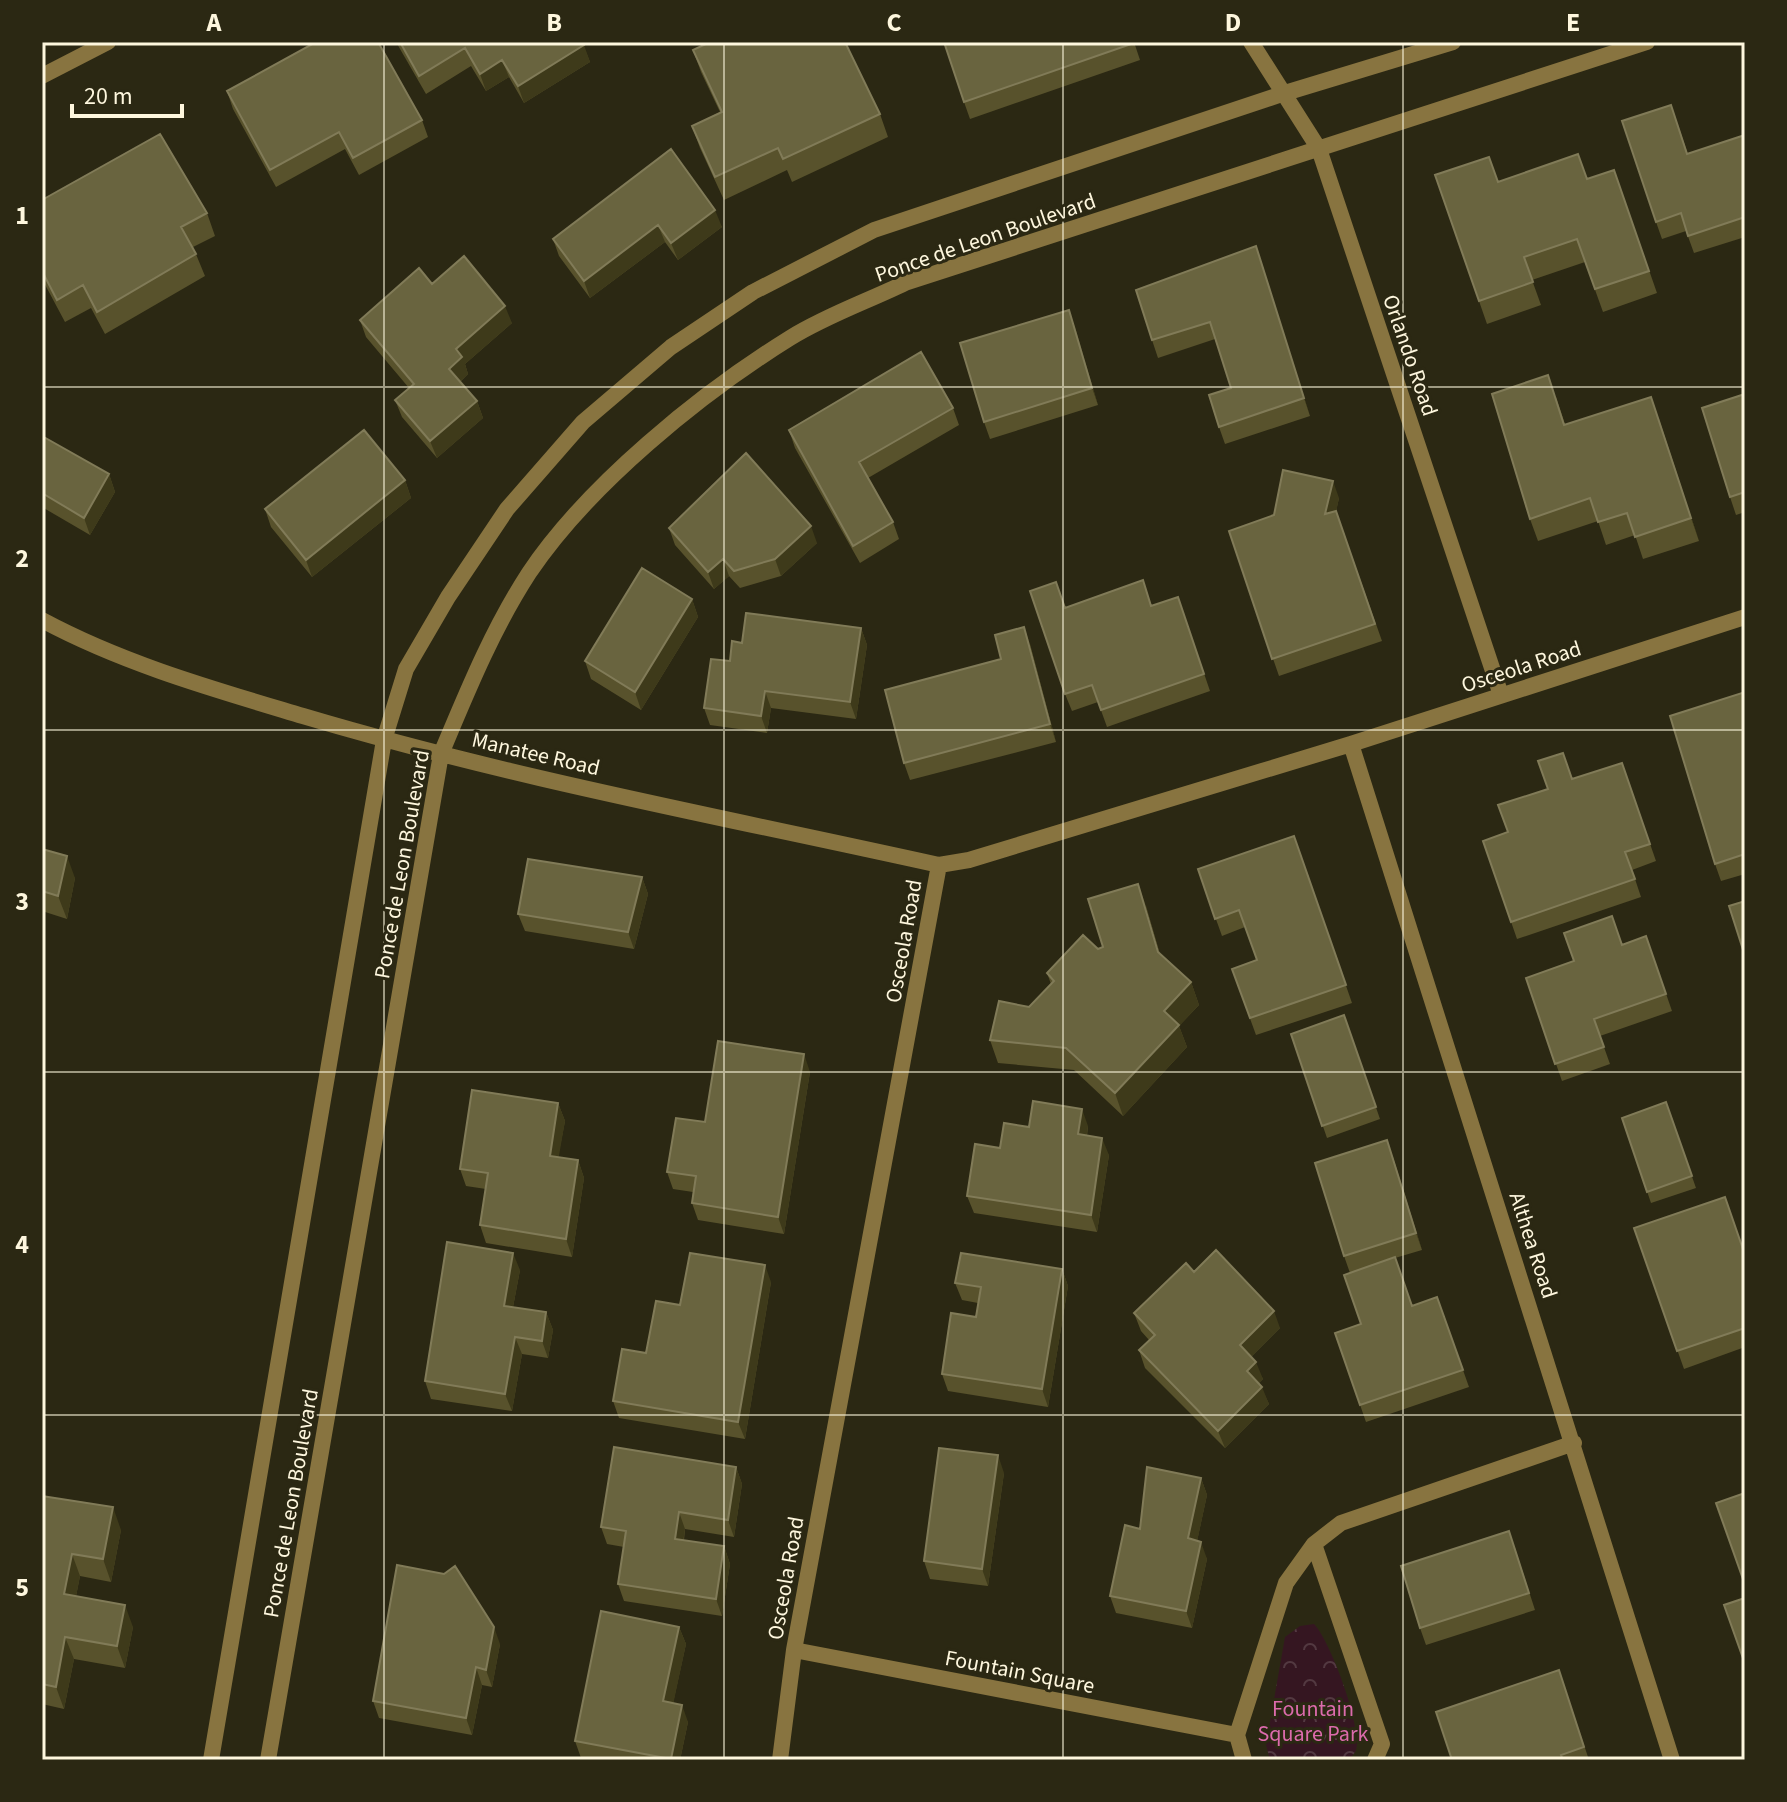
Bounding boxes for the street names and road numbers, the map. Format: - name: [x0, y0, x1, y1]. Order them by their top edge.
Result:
- street label: Ponce de Leon Boulevard: [870, 185, 1100, 291]
- street label: Orlando Road: [1374, 290, 1446, 420]
- street label: Osceola Road: [1457, 632, 1585, 701]
- street label: Manatee Road: [469, 724, 603, 784]
- street label: Ponce de Leon Boulevard: [366, 747, 438, 981]
- street label: Osceola Road: [877, 877, 931, 1005]
- street label: Althea Road: [1501, 1188, 1565, 1303]
- street label: Ponce de Leon Boulevard: [255, 1386, 327, 1620]
- street label: Osceola Road: [759, 1514, 813, 1642]
- street label: Fountain Square: [942, 1642, 1097, 1702]

